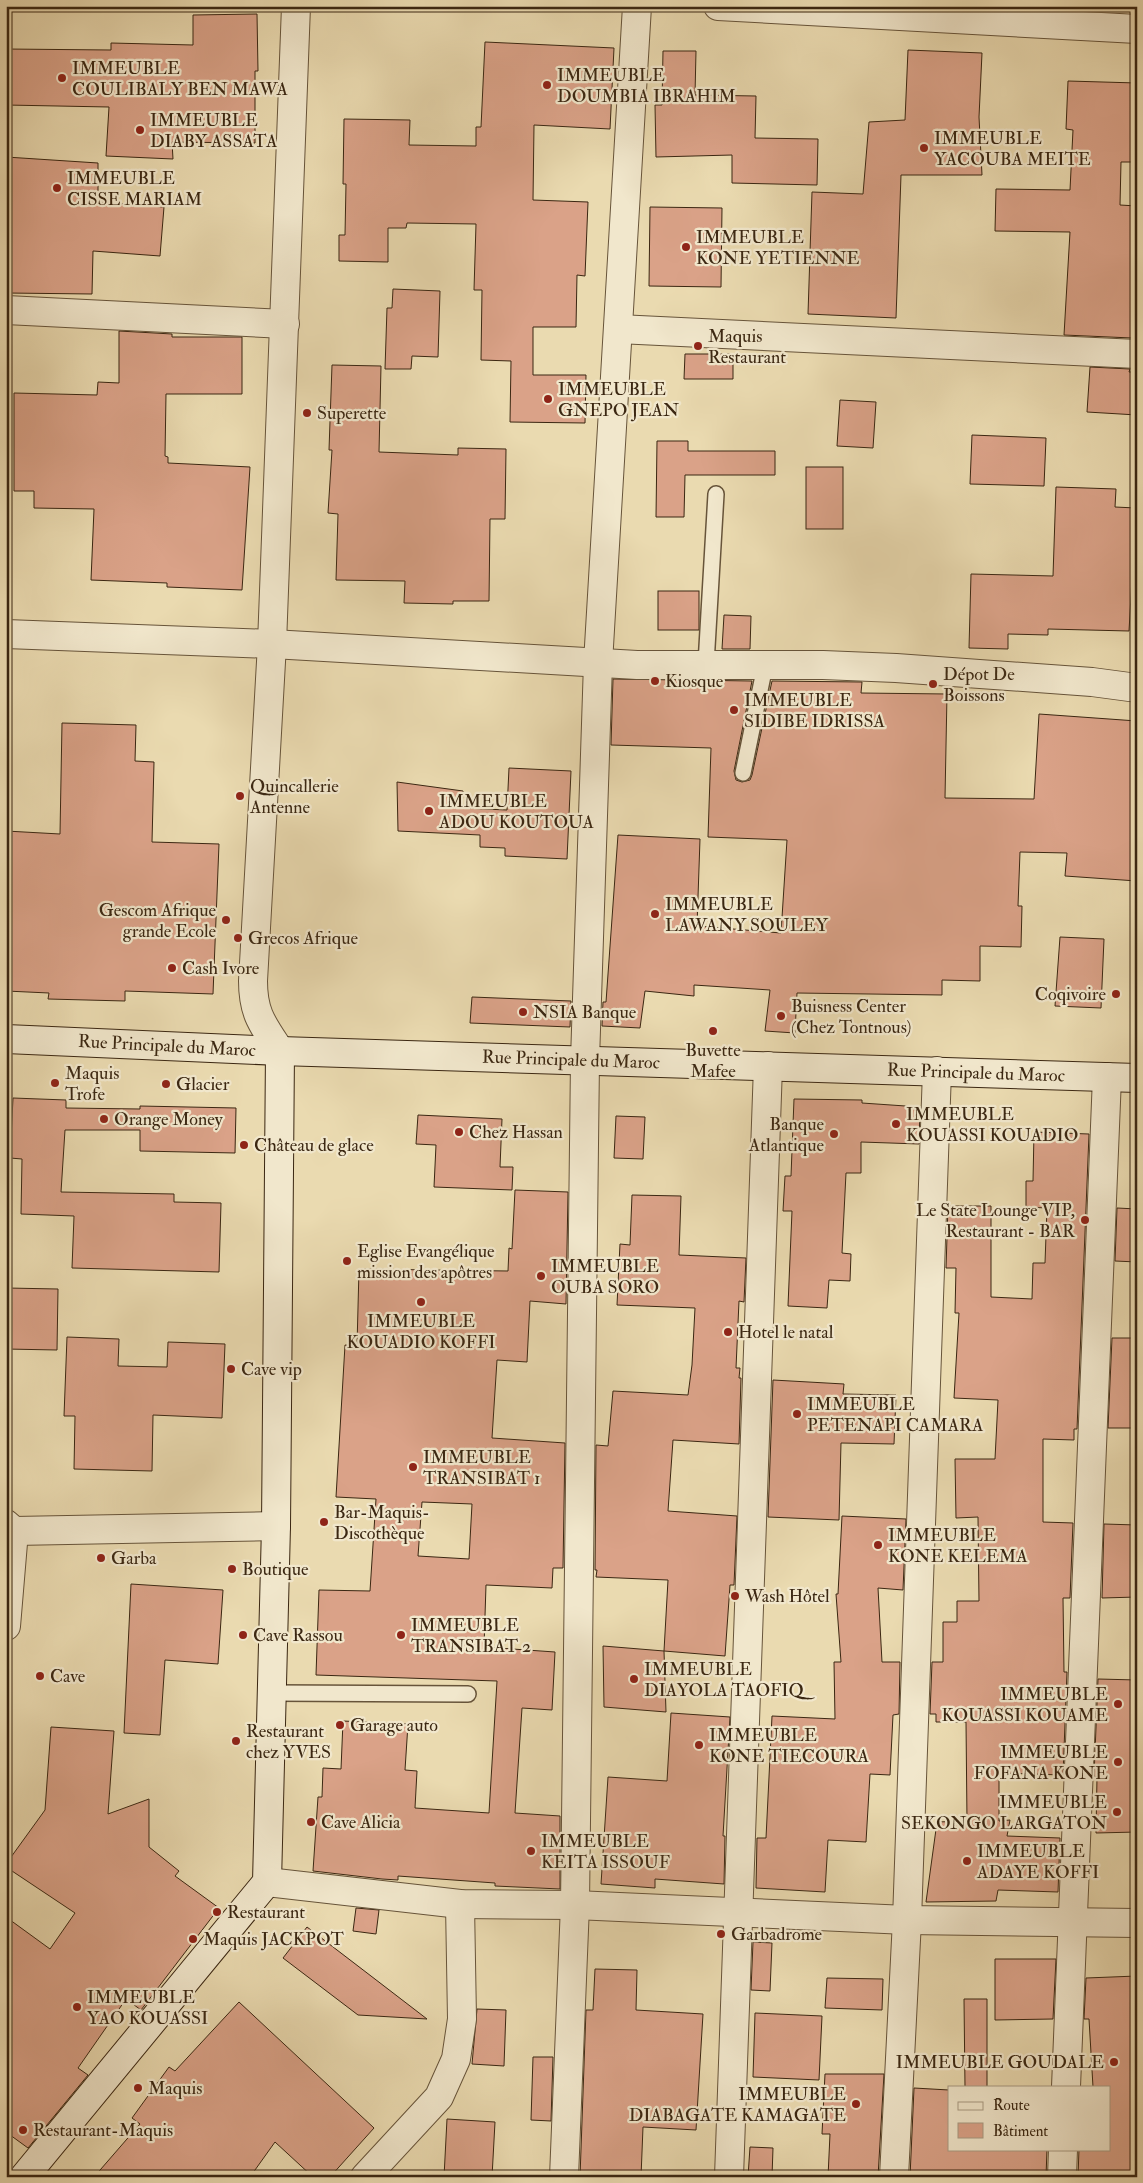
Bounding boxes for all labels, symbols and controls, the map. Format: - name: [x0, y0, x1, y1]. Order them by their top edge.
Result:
- place label: IMMEUBLE COULIBALY BEN MAWA: [72, 57, 289, 101]
- place label: IMMEUBLE DOUMBIA IBRAHIM: [557, 64, 736, 108]
- marker: IMMEUBLE COULIBALY BEN MAWA: [56, 72, 68, 84]
- marker: IMMEUBLE DOUMBIA IBRAHIM: [541, 79, 553, 91]
- place label: IMMEUBLE DIABY ASSATA: [150, 109, 278, 153]
- marker: IMMEUBLE DIABY ASSATA: [134, 124, 146, 136]
- place label: IMMEUBLE YACOUBA MEITE: [934, 127, 1091, 171]
- marker: IMMEUBLE YACOUBA MEITE: [918, 142, 930, 154]
- place label: IMMEUBLE CISSE MARIAM: [67, 167, 202, 211]
- marker: IMMEUBLE CISSE MARIAM: [51, 182, 63, 194]
- place label: IMMEUBLE KONE YETIENNE: [696, 226, 860, 270]
- marker: IMMEUBLE KONE YETIENNE: [680, 241, 692, 253]
- place label: Maquis Restaurant: [708, 325, 786, 369]
- marker: Maquis Restaurant: [692, 340, 704, 352]
- place label: IMMEUBLE GNEPO JEAN: [558, 378, 679, 422]
- marker: IMMEUBLE GNEPO JEAN: [542, 393, 554, 405]
- place label: Superette: [317, 402, 387, 425]
- marker: Superette: [301, 407, 313, 419]
- place label: Dépot De Boissons: [943, 663, 1015, 707]
- place label: Kiosque: [665, 670, 724, 693]
- marker: Kiosque: [649, 675, 661, 687]
- marker: Dépot De Boissons: [927, 678, 939, 690]
- place label: IMMEUBLE SIDIBE IDRISSA: [744, 689, 885, 733]
- marker: IMMEUBLE SIDIBE IDRISSA: [728, 704, 740, 716]
- place label: Quincallerie Antenne: [249, 775, 339, 819]
- marker: Quincallerie Antenne: [234, 790, 246, 802]
- place label: IMMEUBLE ADOU KOUTOUA: [438, 790, 595, 834]
- marker: IMMEUBLE ADOU KOUTOUA: [423, 805, 435, 817]
- place label: IMMEUBLE LAWANY SOULEY: [665, 893, 829, 937]
- place label: Gescom Afrique grande Ecole: [99, 899, 216, 943]
- marker: IMMEUBLE LAWANY SOULEY: [649, 908, 661, 920]
- marker: Gescom Afrique grande Ecole: [220, 914, 232, 926]
- place label: Grecos Afrique: [248, 927, 358, 950]
- marker: Grecos Afrique: [232, 932, 244, 944]
- place label: Cash Ivore: [182, 957, 260, 980]
- marker: Cash Ivore: [166, 962, 178, 974]
- place label: Coqivoire: [1035, 983, 1106, 1006]
- marker: Coqivoire: [1110, 988, 1122, 1000]
- place label: Buisness Center (Chez Tontnous): [791, 995, 912, 1039]
- place label: NSIA Banque: [533, 1001, 637, 1024]
- marker: NSIA Banque: [517, 1006, 529, 1018]
- marker: Buisness Center (Chez Tontnous): [775, 1010, 787, 1022]
- marker: Buvette Mafee: [707, 1025, 719, 1037]
- street label: Rue Principale du Maroc: [78, 1030, 256, 1062]
- place label: Buvette Mafee: [685, 1039, 741, 1083]
- street label: Rue Principale du Maroc: [482, 1045, 660, 1075]
- street label: Rue Principale du Maroc: [887, 1058, 1065, 1088]
- place label: Maquis Trofe: [65, 1062, 119, 1106]
- place label: Glacier: [176, 1073, 230, 1096]
- marker: Maquis Trofe: [49, 1077, 61, 1089]
- marker: Glacier: [160, 1078, 172, 1090]
- place label: IMMEUBLE KOUASSI KOUADIO: [906, 1103, 1078, 1147]
- place label: Orange Money: [114, 1108, 224, 1131]
- marker: Orange Money: [98, 1113, 110, 1125]
- place label: Banque Atlantique: [748, 1113, 824, 1157]
- marker: IMMEUBLE KOUASSI KOUADIO: [890, 1118, 902, 1130]
- place label: Chez Hassan: [469, 1121, 563, 1144]
- marker: Chez Hassan: [453, 1126, 465, 1138]
- marker: Banque Atlantique: [828, 1128, 840, 1140]
- place label: Château de glace: [254, 1134, 374, 1157]
- marker: Château de glace: [238, 1139, 250, 1151]
- place label: Le State Lounge VIP, Restaurant - BAR: [916, 1199, 1076, 1243]
- marker: Le State Lounge VIP, Restaurant - BAR: [1079, 1214, 1091, 1226]
- place label: Eglise Evangélique mission des apôtres: [357, 1240, 495, 1284]
- marker: Eglise Evangélique mission des apôtres: [341, 1255, 353, 1267]
- place label: IMMEUBLE OUBA SORO: [551, 1255, 659, 1299]
- marker: IMMEUBLE OUBA SORO: [535, 1270, 547, 1282]
- marker: IMMEUBLE KOUADIO KOFFI: [415, 1296, 427, 1308]
- place label: IMMEUBLE KOUADIO KOFFI: [347, 1310, 495, 1354]
- place label: Hotel le natal: [738, 1321, 834, 1344]
- marker: Hotel le natal: [722, 1326, 734, 1338]
- place label: Cave vip: [241, 1358, 302, 1381]
- marker: Cave vip: [225, 1363, 237, 1375]
- place label: IMMEUBLE PETENAPI CAMARA: [807, 1393, 984, 1437]
- marker: IMMEUBLE PETENAPI CAMARA: [791, 1408, 803, 1420]
- place label: IMMEUBLE TRANSIBAT 1: [423, 1446, 540, 1490]
- marker: IMMEUBLE TRANSIBAT 1: [407, 1461, 419, 1473]
- place label: Bar-Maquis- Discothèque: [334, 1501, 430, 1545]
- marker: Bar-Maquis- Discothèque: [318, 1516, 330, 1528]
- place label: IMMEUBLE KONE KELEMA: [888, 1524, 1028, 1568]
- marker: IMMEUBLE KONE KELEMA: [872, 1539, 884, 1551]
- place label: Garba: [111, 1547, 157, 1570]
- marker: Garba: [95, 1552, 107, 1564]
- place label: Boutique: [242, 1558, 309, 1581]
- marker: Boutique: [226, 1563, 238, 1575]
- place label: Wash Hôtel: [744, 1585, 830, 1608]
- marker: Wash Hôtel: [729, 1590, 741, 1602]
- place label: IMMEUBLE TRANSIBAT 2: [411, 1614, 531, 1658]
- place label: Cave Rassou: [253, 1624, 343, 1647]
- marker: Cave Rassou: [237, 1629, 249, 1641]
- marker: IMMEUBLE TRANSIBAT 2: [395, 1629, 407, 1641]
- place label: IMMEUBLE DIAYOLA TAOFIQ: [644, 1658, 815, 1702]
- place label: Cave: [50, 1665, 86, 1688]
- marker: Cave: [34, 1670, 46, 1682]
- marker: IMMEUBLE DIAYOLA TAOFIQ: [628, 1673, 640, 1685]
- place label: IMMEUBLE KOUASSI KOUAME: [942, 1683, 1108, 1727]
- marker: IMMEUBLE KOUASSI KOUAME: [1112, 1698, 1124, 1710]
- place label: Garage auto: [350, 1714, 438, 1737]
- marker: Garage auto: [334, 1719, 346, 1731]
- place label: Restaurant chez YVES: [246, 1720, 331, 1764]
- place label: IMMEUBLE KONE TIECOURA: [709, 1724, 870, 1768]
- marker: Restaurant chez YVES: [230, 1735, 242, 1747]
- marker: IMMEUBLE KONE TIECOURA: [693, 1739, 705, 1751]
- place label: IMMEUBLE FOFANA KONE: [974, 1741, 1108, 1785]
- marker: IMMEUBLE FOFANA KONE: [1112, 1756, 1124, 1768]
- place label: IMMEUBLE SEKONGO LARGATON: [901, 1791, 1107, 1835]
- marker: IMMEUBLE SEKONGO LARGATON: [1111, 1806, 1123, 1818]
- place label: Cave Alicia: [321, 1811, 401, 1834]
- marker: Cave Alicia: [305, 1816, 317, 1828]
- place label: IMMEUBLE KEITA ISSOUF: [541, 1830, 670, 1874]
- place label: IMMEUBLE ADAYE KOFFI: [976, 1840, 1099, 1884]
- marker: IMMEUBLE KEITA ISSOUF: [525, 1845, 537, 1857]
- marker: IMMEUBLE ADAYE KOFFI: [961, 1855, 973, 1867]
- place label: Restaurant: [227, 1901, 305, 1924]
- marker: Restaurant: [211, 1906, 223, 1918]
- place label: Garbadrome: [731, 1923, 823, 1946]
- place label: Maquis JACKPOT: [203, 1928, 345, 1951]
- marker: Garbadrome: [715, 1928, 727, 1940]
- marker: Maquis JACKPOT: [187, 1933, 199, 1945]
- place label: IMMEUBLE YAO KOUASSI: [87, 1986, 208, 2030]
- marker: IMMEUBLE YAO KOUASSI: [71, 2001, 83, 2013]
- place label: IMMEUBLE GOUDALE: [896, 2051, 1104, 2074]
- marker: IMMEUBLE GOUDALE: [1108, 2056, 1120, 2068]
- place label: Maquis: [148, 2077, 202, 2100]
- marker: Maquis: [132, 2082, 144, 2094]
- place label: IMMEUBLE DIABAGATE KAMAGATE: [629, 2083, 846, 2127]
- legend: [948, 2086, 1110, 2150]
- text: Route: [993, 2096, 1030, 2115]
- marker: IMMEUBLE DIABAGATE KAMAGATE: [850, 2098, 862, 2110]
- place label: Restaurant-Maquis: [33, 2119, 173, 2142]
- text: Bâtiment: [993, 2122, 1048, 2141]
- marker: Restaurant-Maquis: [17, 2124, 29, 2136]

